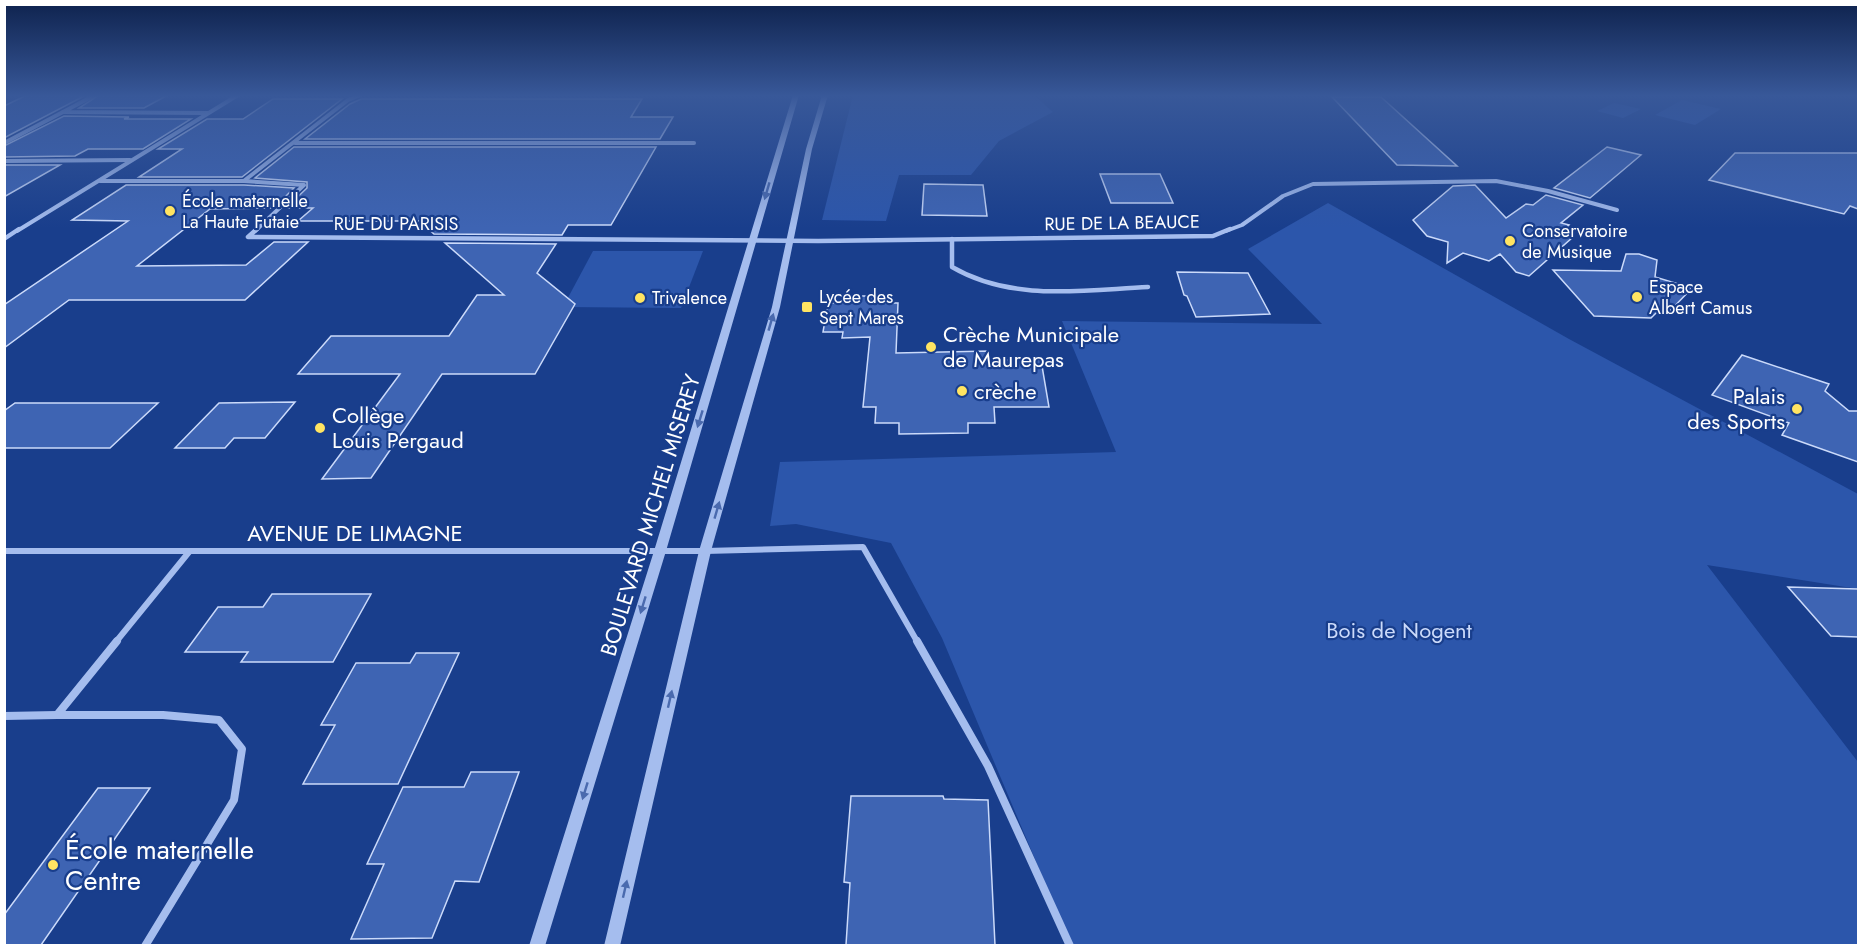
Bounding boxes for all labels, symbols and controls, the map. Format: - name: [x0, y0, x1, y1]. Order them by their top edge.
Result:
- one-way arrow: [762, 183, 771, 201]
- place label: École maternelle La Haute Futaie: [182, 188, 308, 235]
- marker: École maternelle La Haute Futaie: [163, 204, 177, 218]
- street label: RUE DE LA BEAUCE: [1044, 209, 1200, 237]
- street label: RUE DU PARISIS: [334, 211, 458, 237]
- place label: Conservatoire de Musique: [1522, 218, 1627, 265]
- marker: Conservatoire de Musique: [1503, 234, 1517, 248]
- place label: Espace Albert Camus: [1649, 274, 1752, 321]
- place label: Lycée des Sept Mares: [819, 284, 904, 331]
- place label: Trivalence: [652, 285, 727, 311]
- marker: Espace Albert Camus: [1630, 290, 1644, 304]
- marker: Trivalence: [633, 291, 647, 305]
- marker: Lycée des Sept Mares: [800, 300, 814, 314]
- one-way arrow: [767, 313, 776, 331]
- place label: Crèche Municipale de Maurepas: [943, 318, 1119, 375]
- marker: Crèche Municipale de Maurepas: [924, 340, 938, 354]
- street label: BOULEVARD MICHEL MISEREY: [592, 370, 708, 660]
- place label: crèche: [974, 375, 1036, 407]
- place label: Palais des Sports: [1687, 380, 1785, 437]
- marker: crèche: [955, 384, 969, 398]
- place label: Collège Louis Pergaud: [332, 399, 464, 456]
- marker: Palais des Sports: [1790, 402, 1804, 416]
- one-way arrow: [695, 410, 704, 428]
- marker: Collège Louis Pergaud: [313, 421, 327, 435]
- one-way arrow: [713, 500, 722, 518]
- street label: AVENUE DE LIMAGNE: [247, 517, 463, 549]
- one-way arrow: [638, 596, 647, 614]
- park label: Bois de Nogent: [1326, 614, 1473, 646]
- one-way arrow: [666, 690, 676, 708]
- one-way arrow: [580, 782, 589, 800]
- place label: École maternelle Centre: [65, 830, 254, 900]
- marker: École maternelle Centre: [46, 858, 60, 872]
- one-way arrow: [621, 879, 631, 898]

